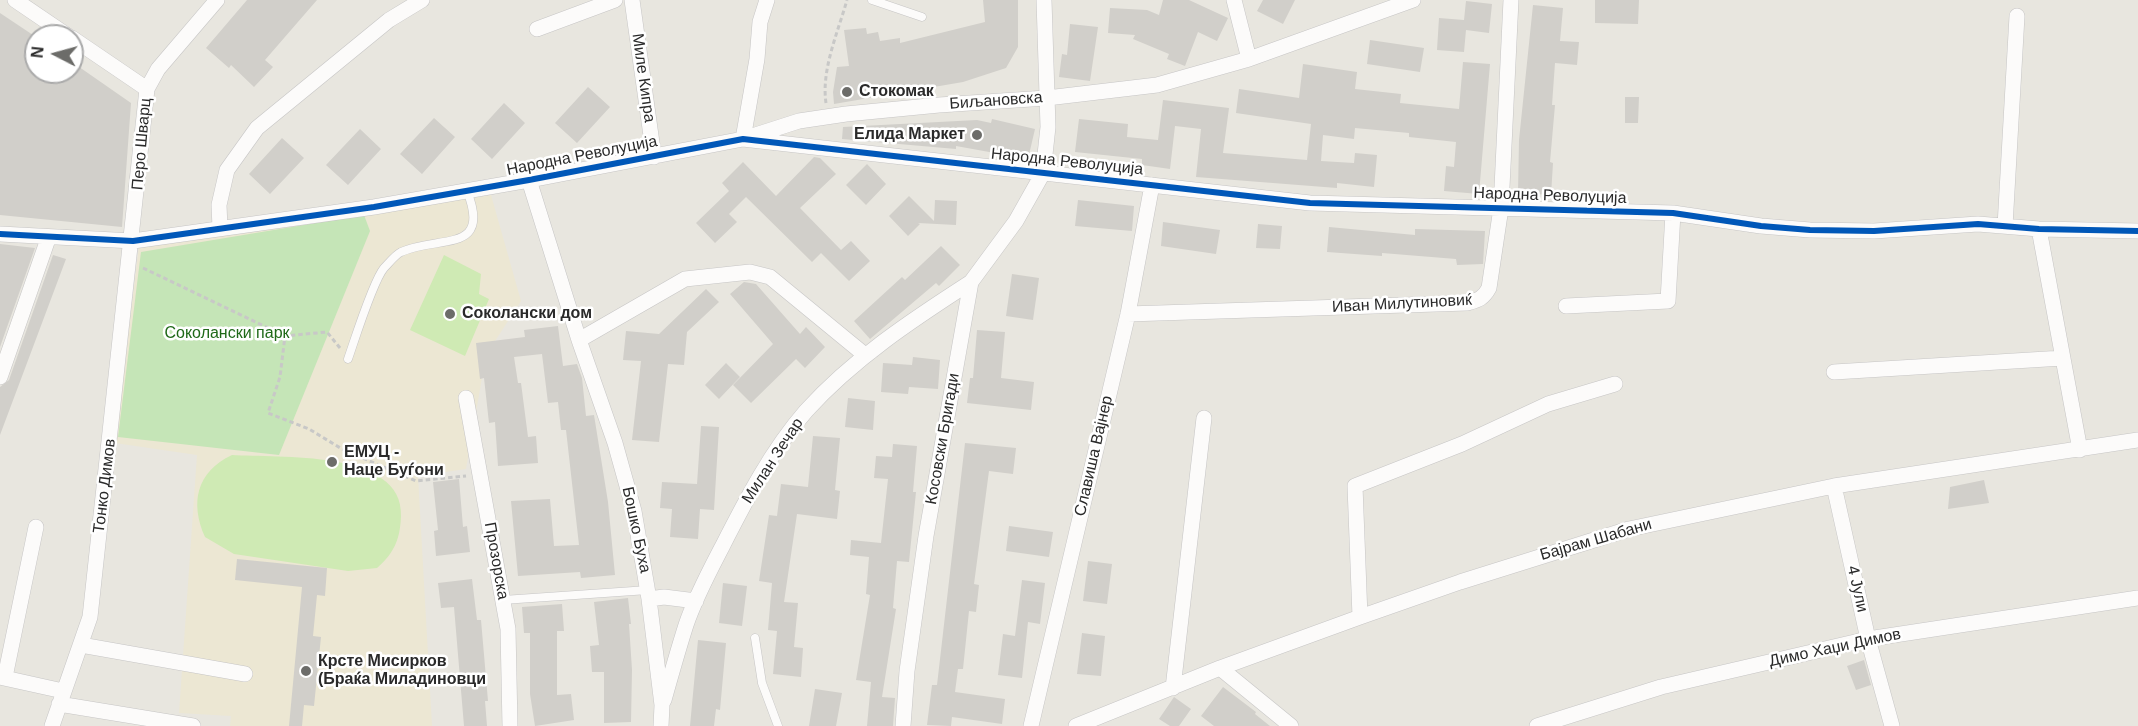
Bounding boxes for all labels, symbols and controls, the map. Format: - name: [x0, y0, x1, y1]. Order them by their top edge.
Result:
- north arrow: [24, 24, 84, 84]
- street label: Миле Кипра: [627, 32, 659, 124]
- text: N: [29, 46, 47, 59]
- place label: Стокомак: [859, 82, 934, 102]
- marker: Стокомак: [840, 85, 854, 99]
- street label: Биљановска: [949, 88, 1043, 114]
- street label: Перо Шварц: [128, 97, 156, 191]
- place label: Елида Маркет: [854, 125, 965, 145]
- marker: Елида Маркет: [970, 128, 984, 142]
- street label: Народна Револуција: [505, 132, 659, 180]
- street label: Народна Револуција: [990, 144, 1144, 180]
- street label: Народна Револуција: [1473, 184, 1627, 208]
- street label: Иван Милутиновиќ: [1332, 291, 1472, 317]
- place label: Соколански дом: [462, 304, 592, 324]
- marker: Соколански дом: [443, 307, 457, 321]
- park label: Соколански парк: [164, 324, 290, 344]
- street label: Косовски Бригади: [922, 372, 964, 506]
- street label: Славиша Вајнер: [1071, 394, 1117, 518]
- street label: Милан Зечар: [738, 415, 808, 507]
- street label: Тонко Димов: [90, 438, 120, 534]
- place label: ЕМУЦ - Наце Буѓони: [344, 443, 444, 481]
- marker: ЕМУЦ - Наце Буѓони: [325, 455, 339, 469]
- street label: Бошко Буха: [618, 485, 654, 575]
- street label: Бајрам Шабани: [1538, 515, 1654, 565]
- street label: Прозорска: [480, 521, 512, 601]
- street label: 4 Јули: [1842, 564, 1872, 614]
- street label: Димо Хаџи Димов: [1767, 625, 1903, 671]
- place label: Крсте Мисирков (Браќа Миладиновци: [318, 652, 486, 690]
- marker: Крсте Мисирков (Браќа Миладиновци: [299, 664, 313, 678]

